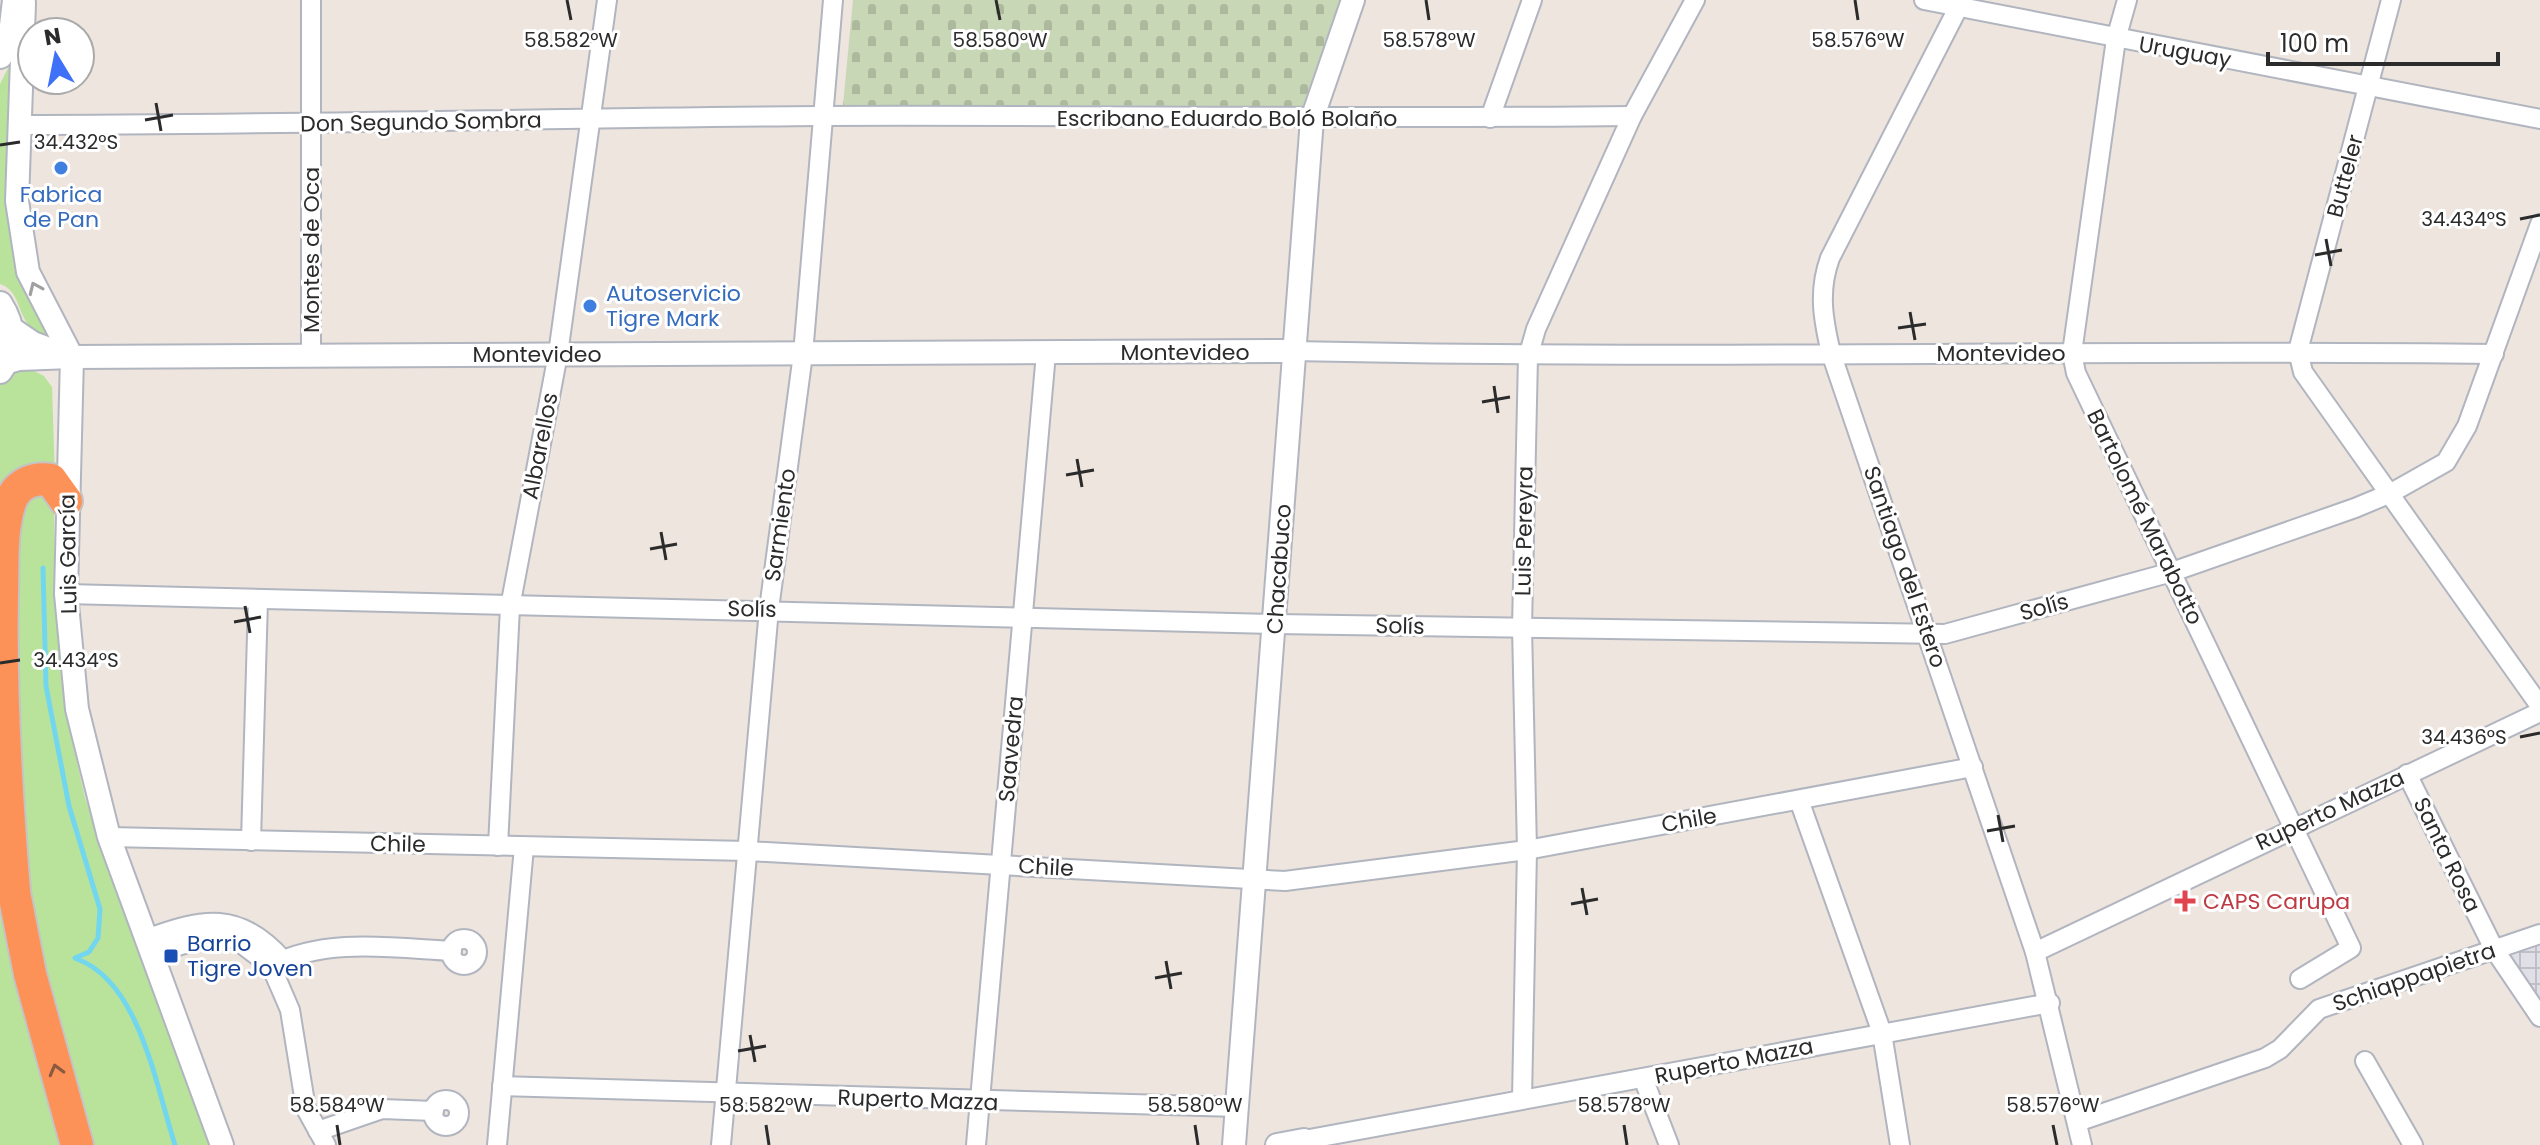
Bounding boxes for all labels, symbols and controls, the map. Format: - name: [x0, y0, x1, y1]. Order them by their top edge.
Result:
- north arrow: [16, 16, 96, 96]
- scale bar: [2268, 16, 2498, 66]
- text: N: [42, 20, 63, 53]
- text: 58.582°W: [524, 26, 618, 54]
- text: 58.580°W: [953, 26, 1048, 54]
- text: 58.578°W: [1382, 26, 1476, 54]
- text: 58.576°W: [1811, 26, 1905, 54]
- text: 100 m: [2280, 27, 2349, 60]
- street label: Uruguay: [2136, 29, 2234, 75]
- street label: Escribano Eduardo Boló Bolaño: [1057, 103, 1397, 134]
- street label: Don Segundo Sombra: [300, 104, 542, 140]
- text: 34.432°S: [34, 128, 118, 156]
- street label: Butteler: [2319, 131, 2371, 221]
- marker: Fabrica de Pan: [52, 159, 70, 177]
- street label: Montes de Oca: [296, 167, 327, 333]
- place label: Fabrica de Pan: [20, 179, 102, 235]
- text: 34.434°S: [2421, 205, 2507, 233]
- place label: Autoservicio Tigre Mark: [606, 278, 741, 334]
- one-way arrow: [29, 282, 45, 297]
- marker: Autoservicio Tigre Mark: [581, 297, 599, 315]
- street label: Montevideo: [1120, 337, 1250, 368]
- street label: Montevideo: [1936, 338, 2066, 369]
- street label: Montevideo: [472, 339, 602, 370]
- street label: Albarellos: [514, 390, 566, 502]
- street label: Bartolomé Marabotto: [2079, 404, 2211, 630]
- street label: Santiago del Estero: [1856, 462, 1954, 672]
- street label: Sarmiento: [757, 466, 803, 584]
- street label: Luis Pereyra: [1507, 466, 1541, 596]
- street label: Luis García: [51, 494, 85, 614]
- street label: Chacabuco: [1259, 503, 1299, 635]
- street label: Solís: [2016, 586, 2072, 628]
- street label: Solís: [727, 593, 777, 625]
- street label: Solís: [1375, 610, 1425, 642]
- text: 34.434°S: [33, 646, 119, 674]
- street label: Saavedra: [991, 695, 1031, 803]
- text: 34.436°S: [2421, 723, 2507, 751]
- street label: Ruperto Mazza: [2251, 762, 2409, 858]
- street label: Santa Rosa: [2406, 792, 2488, 918]
- street label: Chile: [1659, 800, 1719, 840]
- street label: Chile: [370, 828, 426, 860]
- street label: Chile: [1017, 850, 1075, 884]
- place label: CAPS Carupa: [2203, 886, 2350, 917]
- marker: CAPS Carupa: [2174, 890, 2196, 912]
- place label: Barrio Tigre Joven: [187, 928, 313, 984]
- street label: Schiappapietra: [2328, 935, 2500, 1019]
- marker: Barrio Tigre Joven: [162, 947, 180, 965]
- street label: Ruperto Mazza: [1652, 1030, 1816, 1092]
- one-way arrow: [48, 1064, 65, 1077]
- street label: Ruperto Mazza: [837, 1082, 999, 1118]
- text: 58.584°W: [290, 1091, 385, 1119]
- text: 58.582°W: [719, 1091, 813, 1119]
- text: 58.580°W: [1148, 1091, 1243, 1119]
- text: 58.578°W: [1577, 1091, 1671, 1119]
- text: 58.576°W: [2006, 1091, 2100, 1119]

